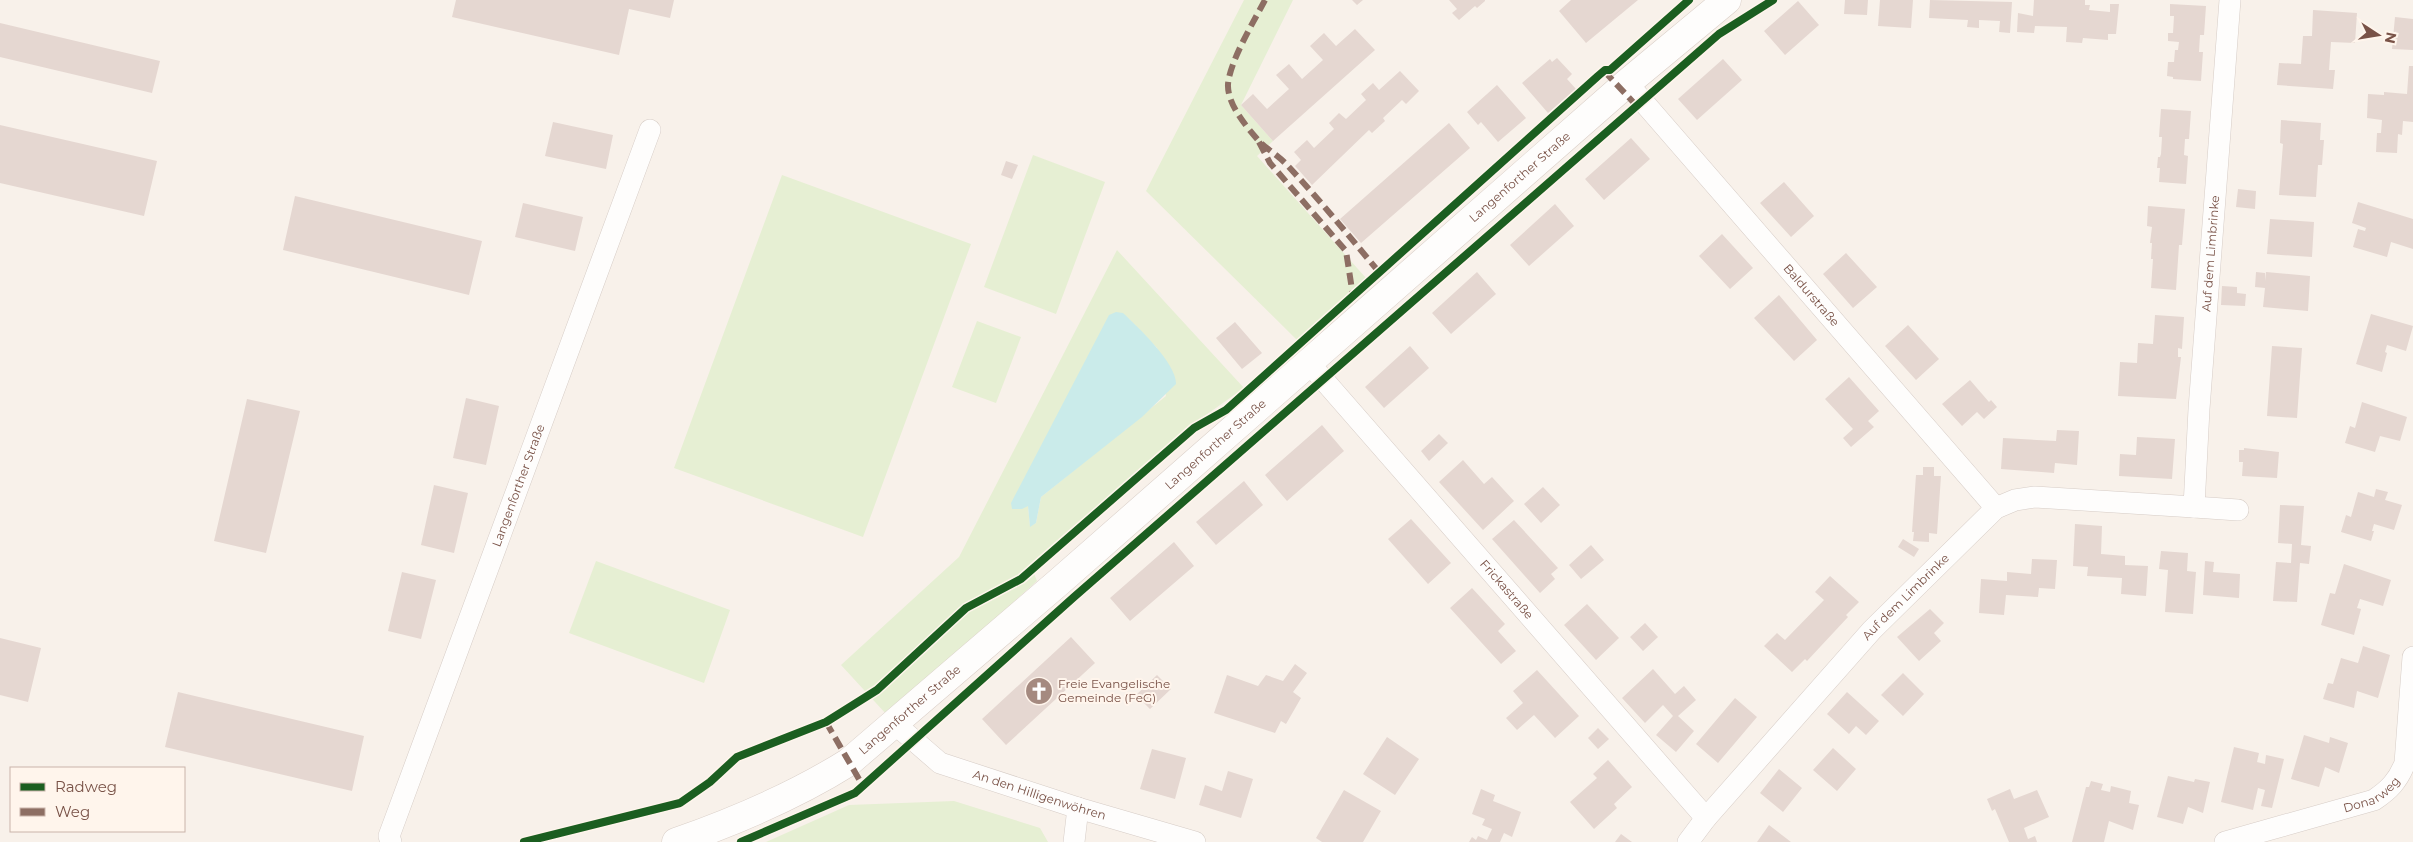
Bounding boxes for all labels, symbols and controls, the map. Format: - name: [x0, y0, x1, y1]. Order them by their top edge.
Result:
- north arrow: [2353, 10, 2403, 60]
- text: N: [2381, 30, 2401, 45]
- street label: Langenforther Straße: [1466, 128, 1573, 225]
- street label: Auf dem Limbrinke: [2198, 195, 2222, 312]
- street label: Baldurstraße: [1780, 261, 1843, 329]
- street label: Langenforther Straße: [1162, 396, 1269, 492]
- street label: Langenforther Straße: [489, 422, 548, 549]
- street label: Auf dem Limbrinke: [1859, 550, 1952, 643]
- street label: Frickastraße: [1477, 556, 1537, 622]
- street label: Langenforther Straße: [855, 662, 963, 757]
- church icon: Freie Evangelische Gemeinde (FeG): [1024, 676, 1054, 706]
- place label: Freie Evangelische Gemeinde (FeG): [1058, 676, 1170, 705]
- street label: An den Hilligenwöhren: [971, 766, 1108, 823]
- legend: [10, 767, 185, 832]
- street label: Donarweg: [2341, 774, 2403, 815]
- text: Radweg: [55, 777, 117, 796]
- text: Weg: [55, 802, 90, 821]

